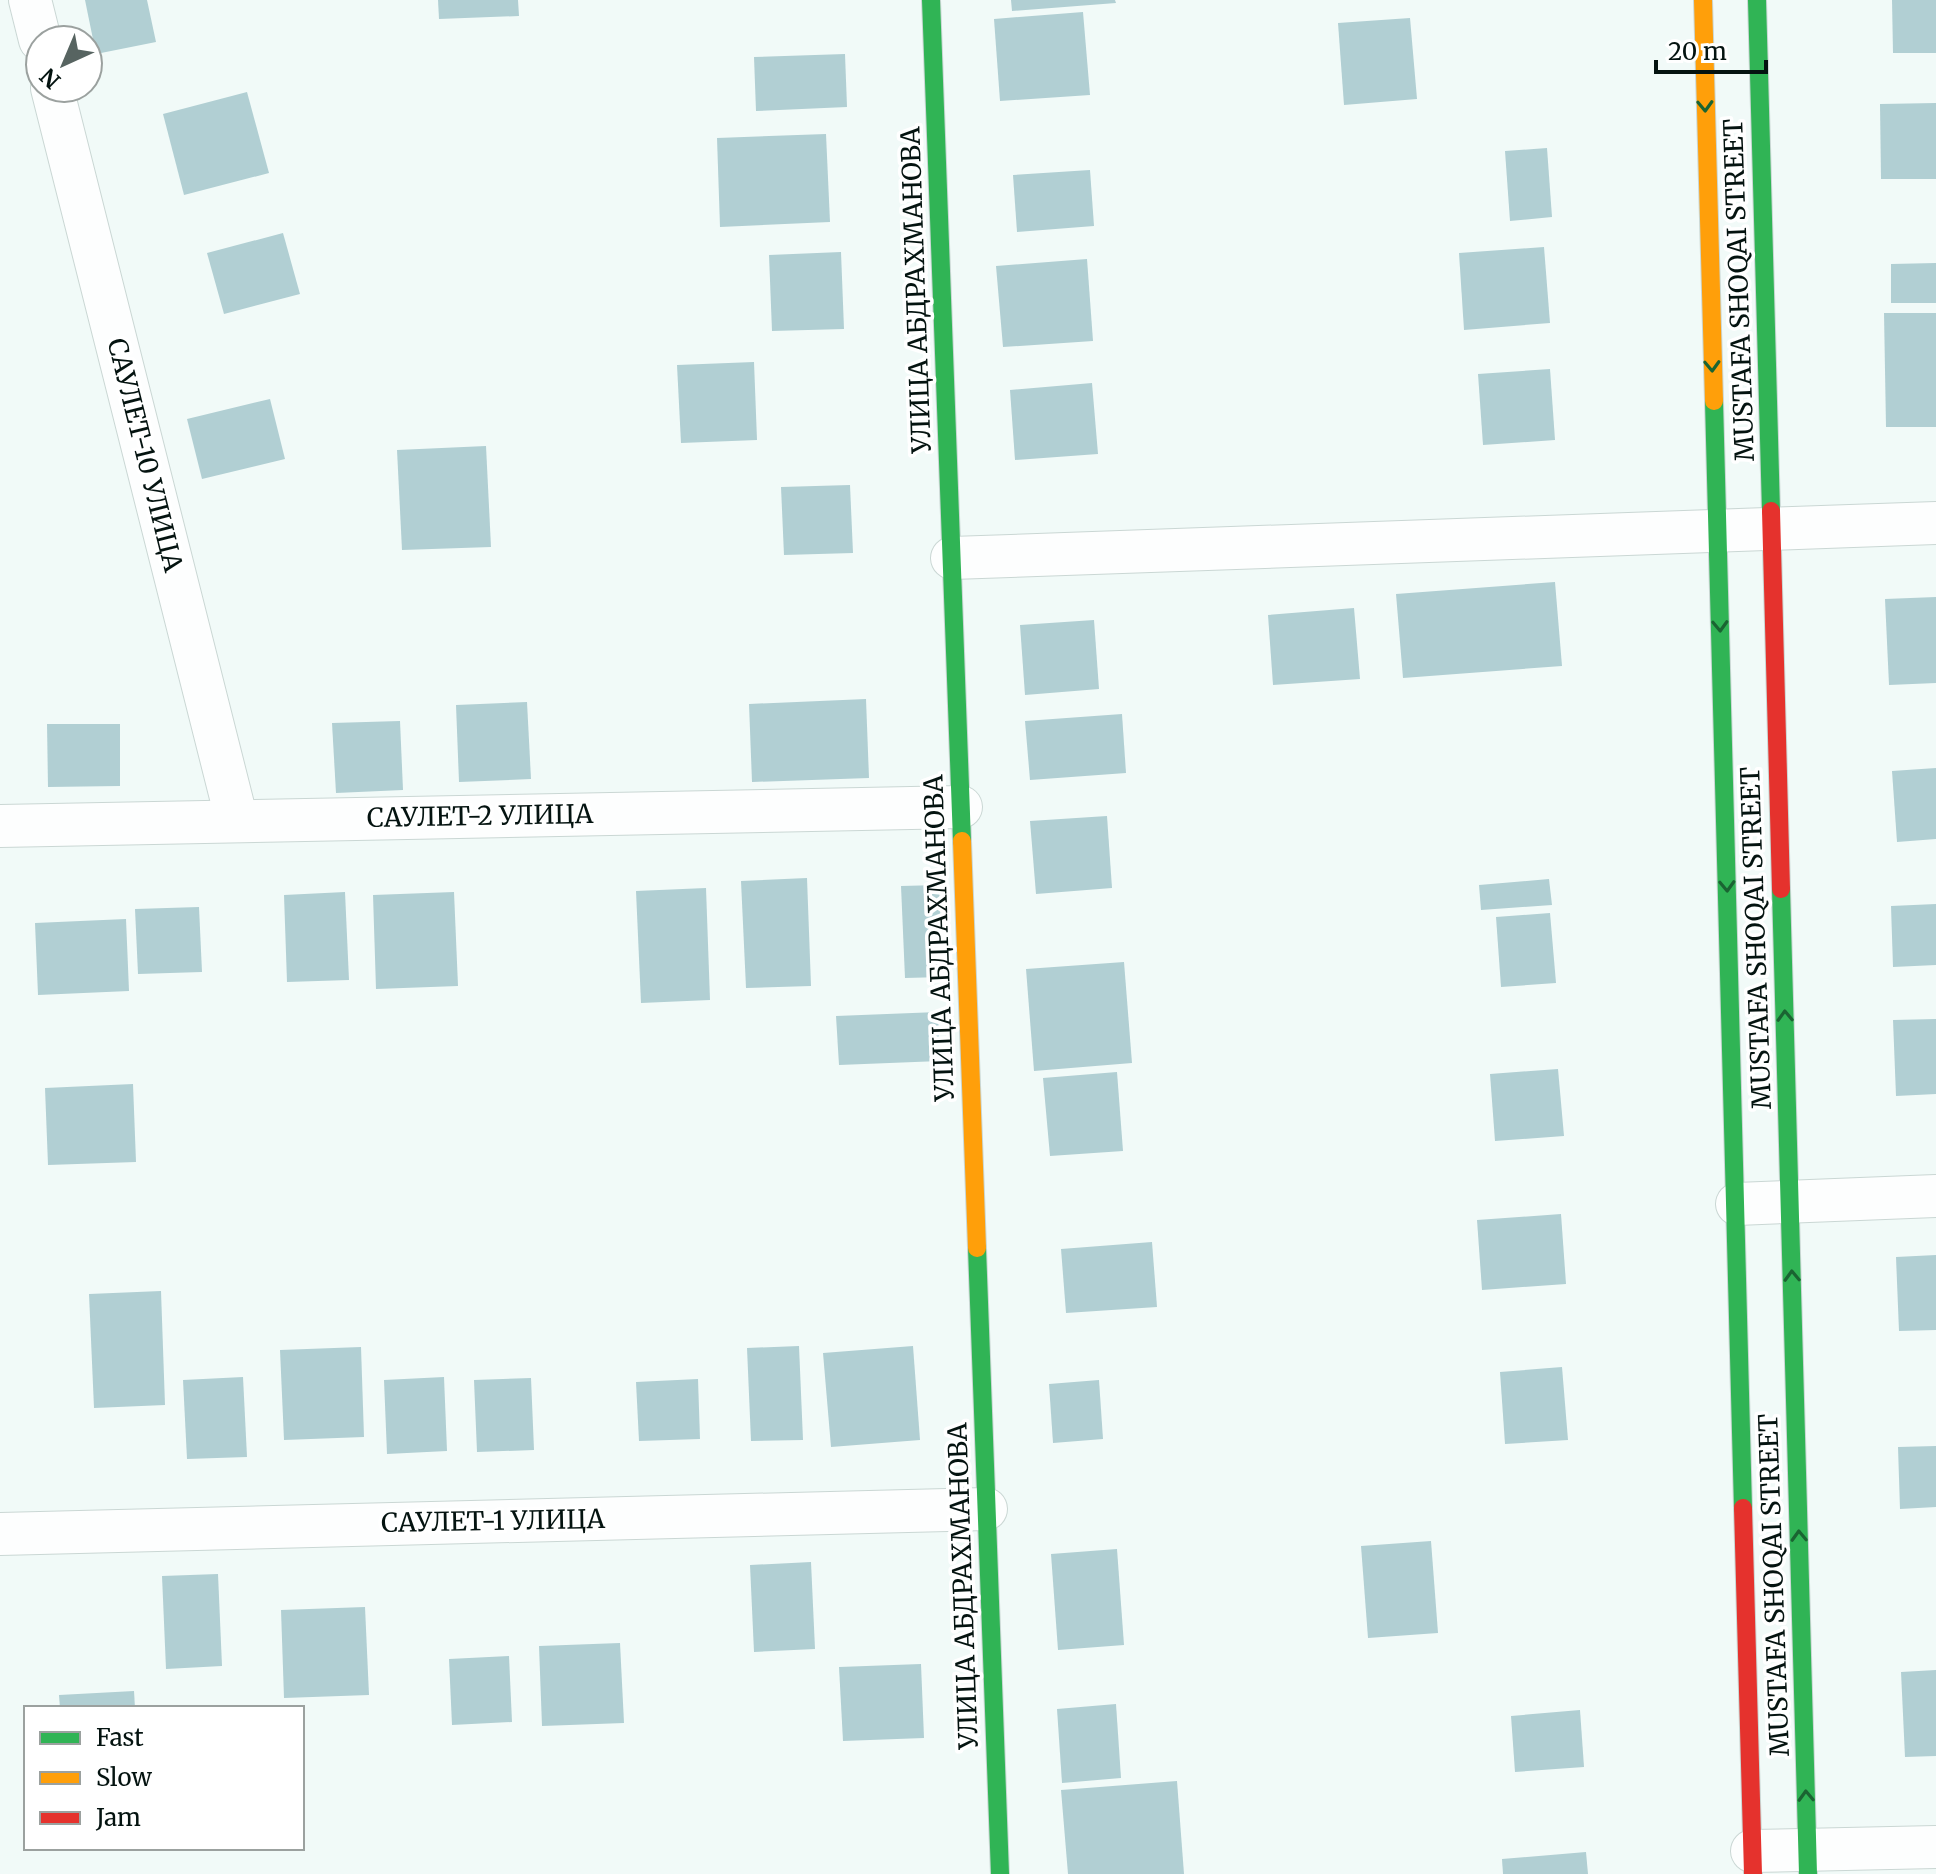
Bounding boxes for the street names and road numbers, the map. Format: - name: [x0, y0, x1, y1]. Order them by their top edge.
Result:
- street label: MUSTAFA SHOQAI STREET: [1716, 118, 1761, 462]
- street label: УЛИЦА АБДРАХМАНОВА: [893, 126, 938, 455]
- street label: САУЛЕТ-10 УЛИЦА: [101, 335, 191, 576]
- street label: MUSTAFA SHOQAI STREET: [1733, 766, 1778, 1110]
- street label: УЛИЦА АБДРАХМАНОВА: [916, 774, 961, 1103]
- street label: САУЛЕТ-2 УЛИЦА: [367, 797, 594, 834]
- street label: MUSTAFA SHOQAI STREET: [1751, 1413, 1796, 1757]
- street label: УЛИЦА АБДРАХМАНОВА: [940, 1422, 985, 1751]
- street label: САУЛЕТ-1 УЛИЦА: [381, 1502, 606, 1539]

